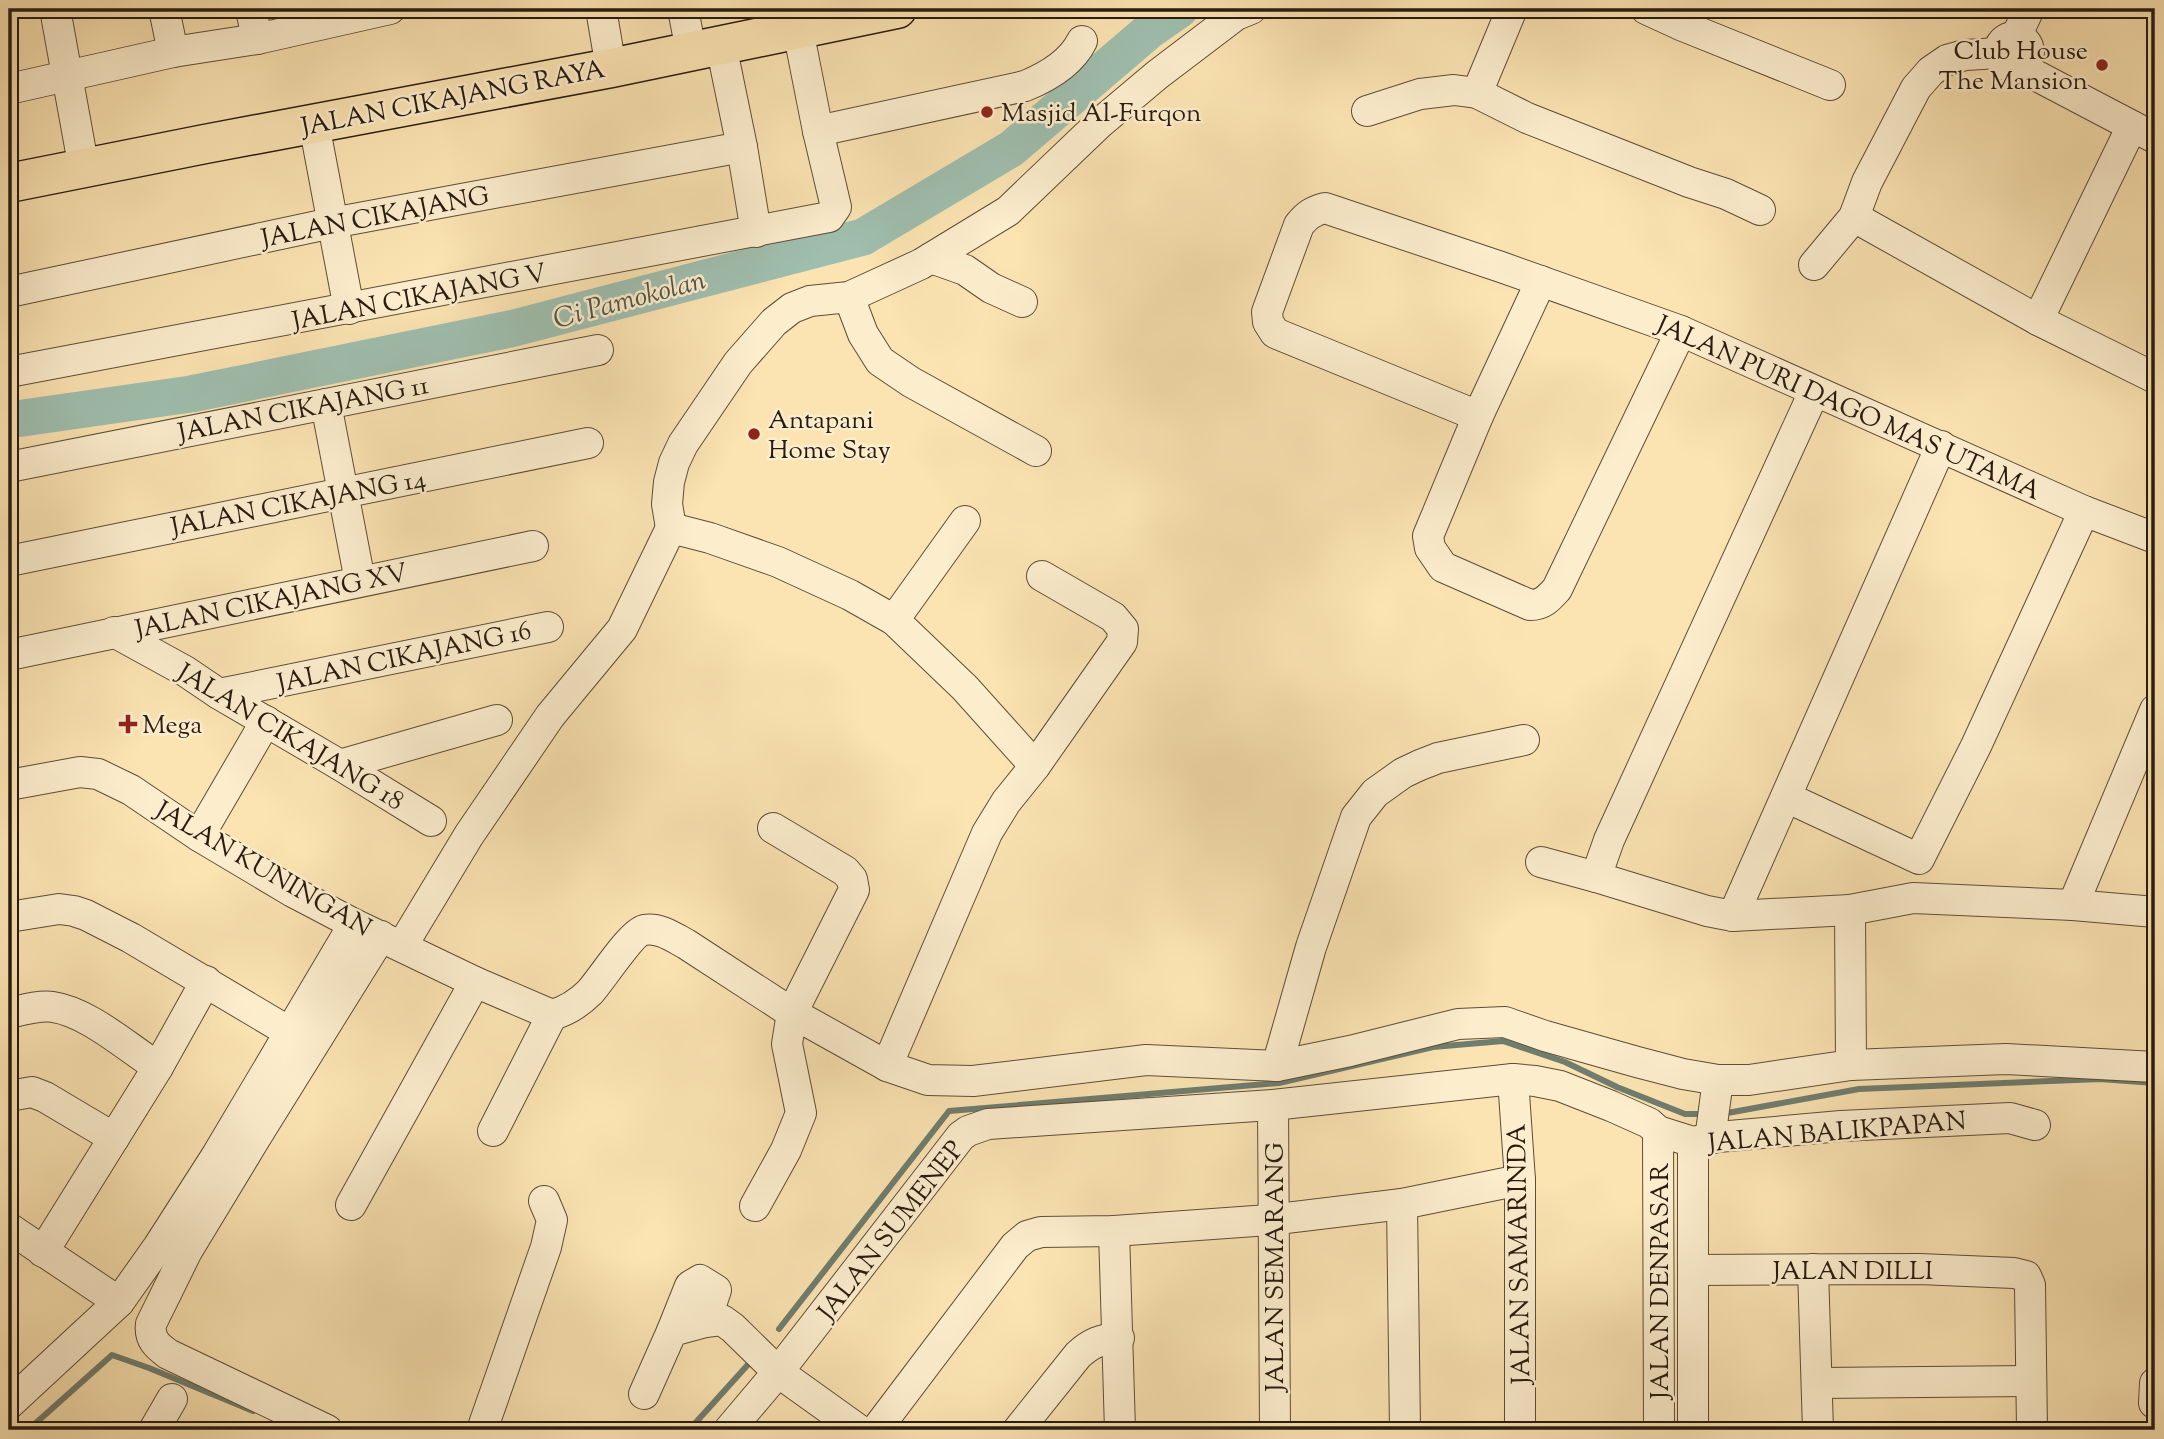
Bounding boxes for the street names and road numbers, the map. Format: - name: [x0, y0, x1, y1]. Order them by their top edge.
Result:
- street label: JALAN CIKAJANG RAYA: [296, 52, 609, 147]
- street label: JALAN CIKAJANG: [256, 178, 493, 259]
- street label: JALAN CIKAJANG V: [287, 256, 550, 342]
- street label: JALAN PURI DAGO MAS UTAMA: [1648, 307, 2046, 511]
- street label: JALAN CIKAJANG 11: [173, 368, 432, 453]
- street label: JALAN CIKAJANG 14: [166, 462, 429, 548]
- street label: JALAN CIKAJANG XV: [130, 555, 411, 650]
- street label: JALAN CIKAJANG 16: [272, 613, 535, 704]
- street label: JALAN CIKAJANG 18: [168, 655, 410, 821]
- street label: JALAN KUNINGAN: [146, 792, 378, 947]
- street label: JALAN BALIKPAPAN: [1705, 1104, 1968, 1163]
- street label: JALAN SAMARINDA: [1500, 1123, 1541, 1387]
- street label: JALAN SUMENEP: [809, 1134, 974, 1331]
- street label: JALAN SEMARANG: [1258, 1142, 1295, 1394]
- street label: JALAN DENPASAR: [1643, 1163, 1680, 1401]
- street label: JALAN DILLI: [1771, 1254, 1934, 1291]

